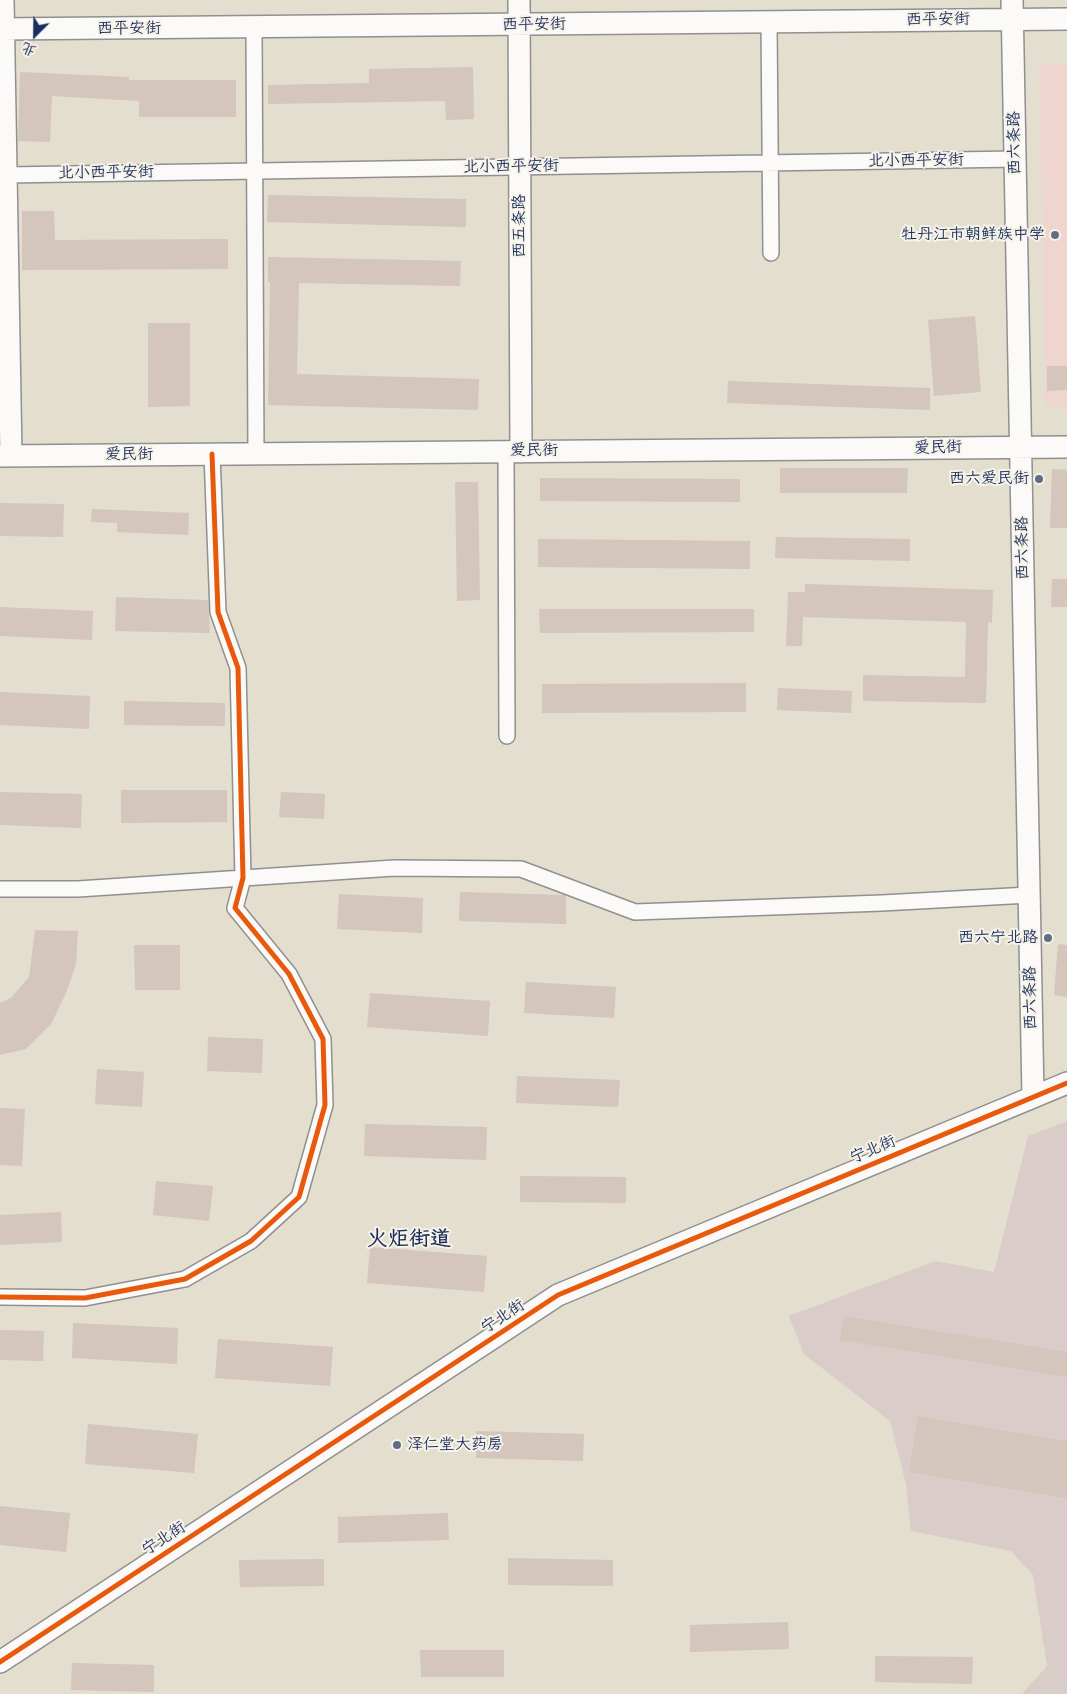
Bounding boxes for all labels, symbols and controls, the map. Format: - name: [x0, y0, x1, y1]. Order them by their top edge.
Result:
- north arrow: [10, 10, 60, 60]
- street label: 西平安街: [906, 10, 970, 30]
- street label: 西平安街: [502, 15, 566, 35]
- street label: 西平安街: [97, 19, 161, 39]
- text: 北: [18, 35, 40, 64]
- street label: 西六条路: [1005, 111, 1025, 175]
- street label: 北小西平安街: [868, 151, 964, 171]
- street label: 北小西平安街: [463, 157, 559, 177]
- street label: 北小西平安街: [58, 163, 154, 183]
- street label: 西五条路: [510, 194, 530, 258]
- place label: 牡丹江市朝鲜族中学: [901, 225, 1045, 245]
- marker: 牡丹江市朝鲜族中学: [1049, 229, 1061, 241]
- street label: 爱民街: [914, 438, 962, 458]
- street label: 爱民街: [510, 441, 558, 461]
- street label: 爱民街: [105, 445, 153, 465]
- place label: 西六爱民街: [949, 469, 1029, 489]
- marker: 西六爱民街: [1033, 473, 1045, 485]
- street label: 西六条路: [1013, 516, 1033, 580]
- place label: 西六宁北路: [958, 928, 1038, 948]
- marker: 西六宁北路: [1042, 932, 1054, 944]
- street label: 西六条路: [1021, 966, 1041, 1030]
- street label: 宁北街: [847, 1132, 899, 1168]
- district label: 火炬街道: [367, 1227, 451, 1253]
- street label: 宁北街: [478, 1296, 528, 1338]
- place label: 泽仁堂大药房: [407, 1435, 503, 1455]
- marker: 泽仁堂大药房: [391, 1439, 403, 1451]
- street label: 宁北街: [139, 1518, 189, 1560]

